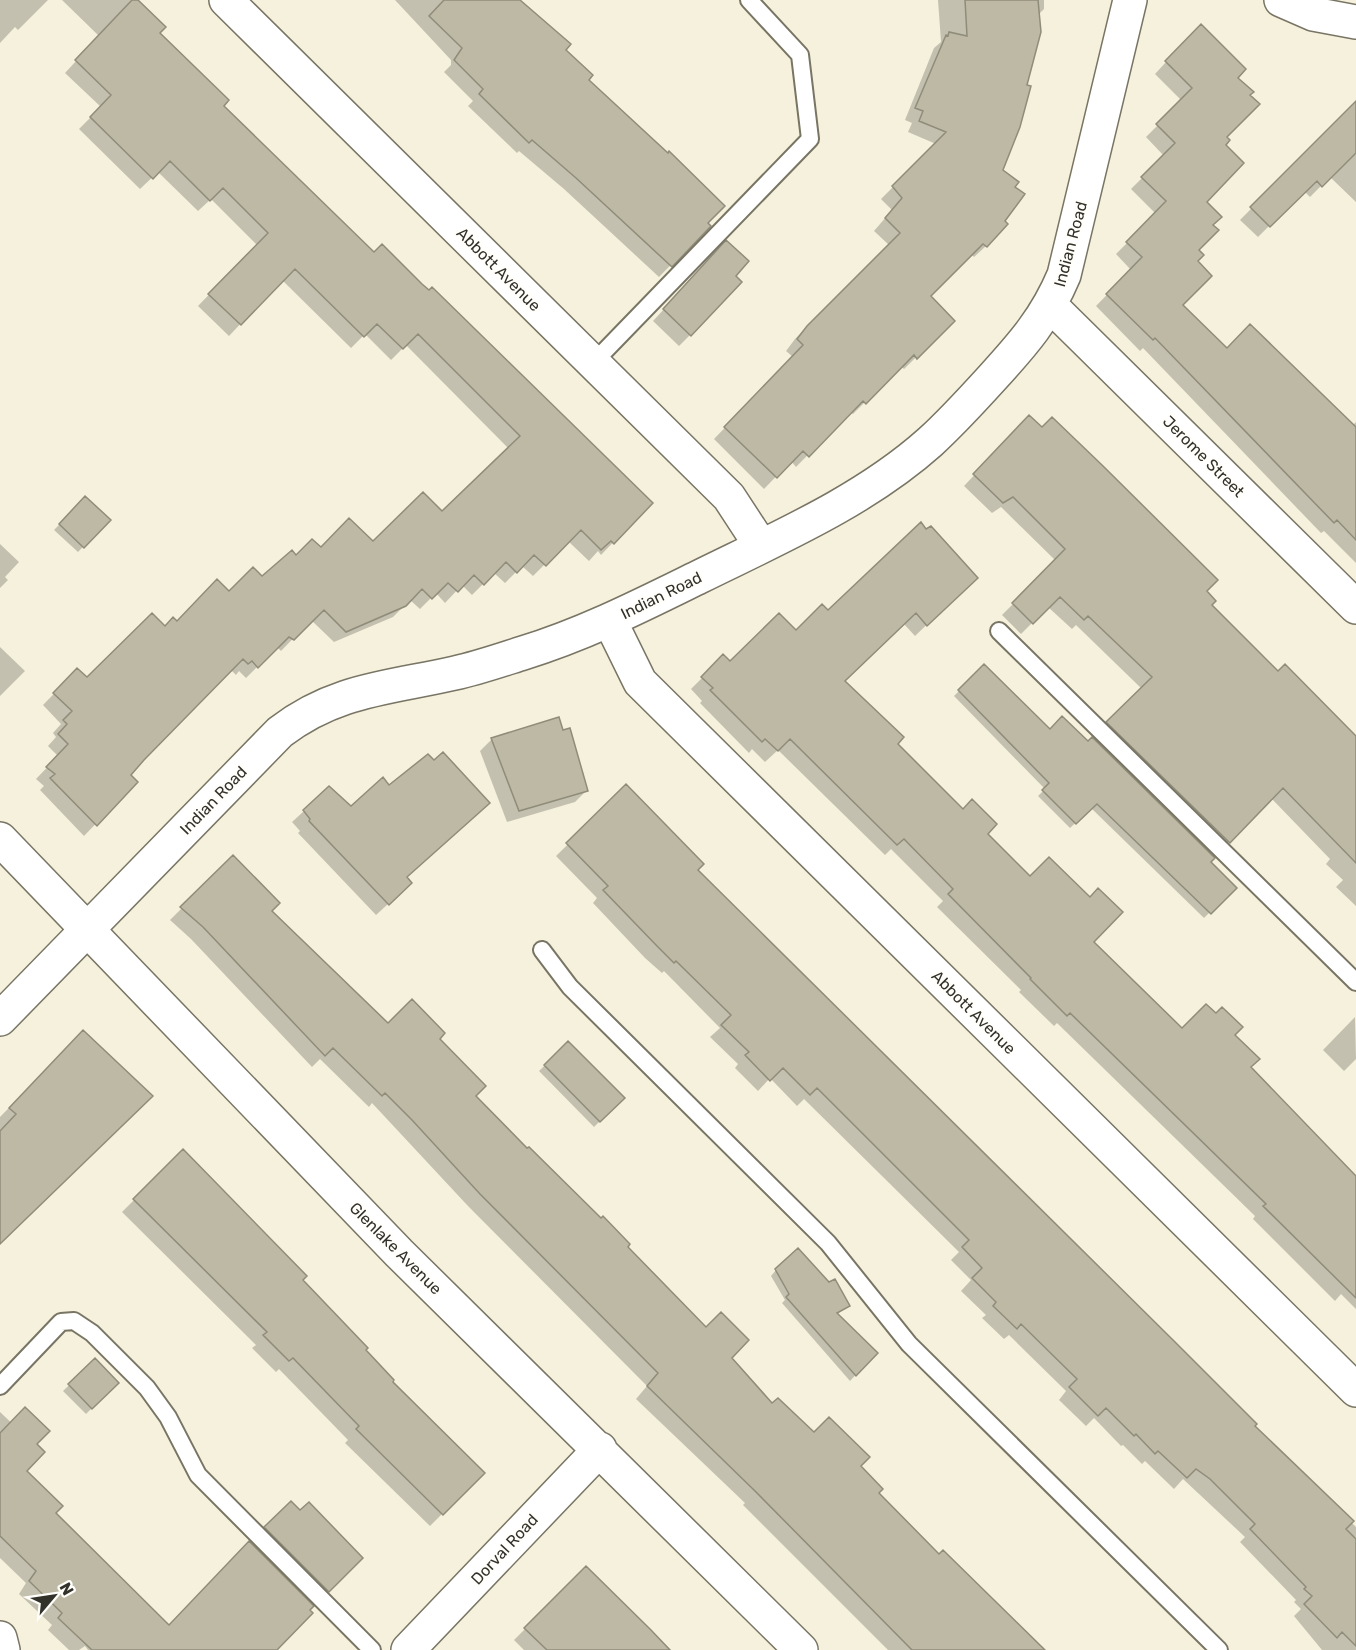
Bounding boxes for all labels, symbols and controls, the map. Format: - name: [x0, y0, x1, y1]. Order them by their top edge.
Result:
- street label: Indian Road: [1050, 199, 1091, 289]
- street label: Abbott Avenue: [453, 223, 545, 315]
- street label: Jerome Street: [1159, 412, 1248, 501]
- street label: Indian Road: [618, 568, 705, 623]
- street label: Indian Road: [176, 762, 251, 839]
- street label: Abbott Avenue: [928, 966, 1020, 1058]
- street label: Glenlake Avenue: [346, 1198, 446, 1298]
- street label: Dorval Road: [467, 1510, 542, 1589]
- north arrow: [24, 1566, 84, 1626]
- text: N: [56, 1579, 78, 1599]

